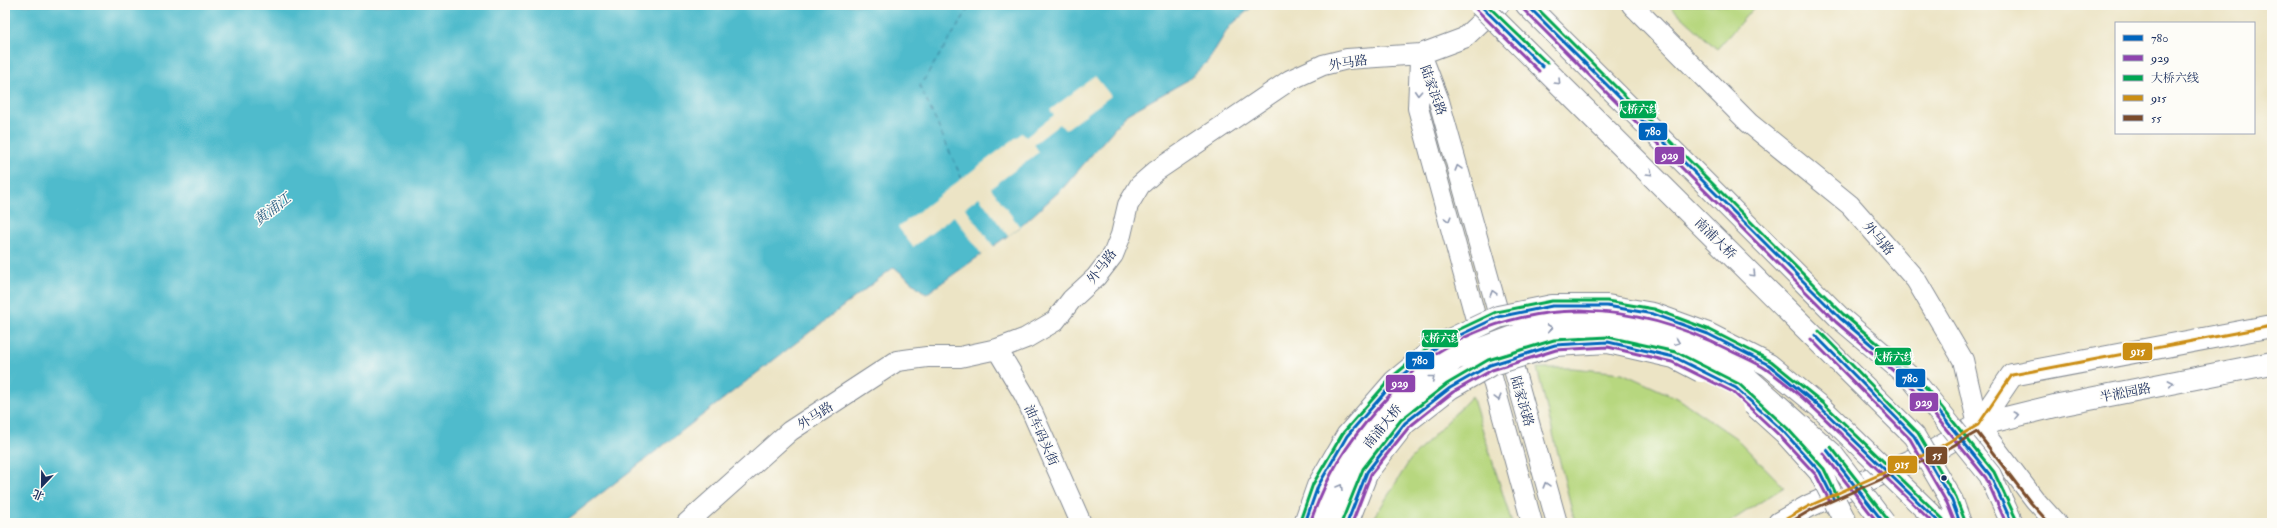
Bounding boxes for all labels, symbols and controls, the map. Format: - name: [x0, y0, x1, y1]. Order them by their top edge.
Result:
- legend: [2115, 22, 2255, 134]
- text: 780: [2151, 31, 2168, 46]
- text: 929: [2150, 51, 2169, 66]
- street label: 外马路: [1328, 52, 1369, 74]
- street label: 陆家浜路: [1417, 63, 1449, 118]
- text: 大桥六线: [2151, 71, 2199, 86]
- one-way arrow: [1553, 77, 1561, 85]
- one-way arrow: [1414, 90, 1423, 96]
- text: 915: [2150, 91, 2167, 106]
- line badge: 大桥六线: [1619, 100, 1657, 119]
- text: 大桥六线: [1616, 103, 1660, 116]
- text: 55: [2151, 111, 2162, 126]
- line badge: 780: [1638, 122, 1668, 141]
- text: 780: [1645, 125, 1661, 138]
- line badge: 929: [1654, 146, 1685, 165]
- text: 929: [1661, 149, 1679, 162]
- one-way arrow: [1454, 164, 1463, 171]
- one-way arrow: [1645, 168, 1653, 176]
- water label: 黄浦江: [250, 189, 296, 229]
- one-way arrow: [1443, 215, 1452, 222]
- street label: 南浦大桥: [1691, 215, 1739, 263]
- street label: 外马路: [1859, 219, 1897, 259]
- street label: 外马路: [1084, 246, 1120, 287]
- one-way arrow: [1748, 269, 1756, 277]
- one-way arrow: [1489, 289, 1498, 296]
- one-way arrow: [1547, 323, 1553, 332]
- line badge: 大桥六线: [1421, 329, 1459, 348]
- text: 大桥六线: [1418, 332, 1462, 345]
- one-way arrow: [1673, 338, 1680, 346]
- line badge: 915: [2122, 342, 2153, 361]
- text: 915: [2130, 345, 2145, 358]
- line badge: 大桥六线: [1874, 347, 1912, 366]
- line badge: 780: [1405, 351, 1435, 370]
- text: 大桥六线: [1871, 351, 1915, 364]
- text: 780: [1412, 354, 1428, 367]
- line badge: 780: [1895, 368, 1926, 388]
- text: 780: [1902, 372, 1918, 385]
- line badge: 929: [1385, 374, 1416, 393]
- street label: 陆家浜路: [1507, 374, 1537, 428]
- one-way arrow: [1427, 375, 1434, 382]
- text: 929: [1391, 377, 1409, 390]
- one-way arrow: [2168, 379, 2174, 388]
- street label: 半淞园路: [2098, 380, 2152, 406]
- line badge: 929: [1909, 392, 1939, 412]
- one-way arrow: [1493, 395, 1502, 402]
- text: 929: [1915, 396, 1933, 409]
- street label: 外马路: [795, 399, 836, 433]
- street label: 南浦大桥: [1360, 401, 1405, 452]
- street label: 油车码头街: [1021, 402, 1062, 468]
- one-way arrow: [2013, 412, 2019, 420]
- line badge: 55: [1925, 446, 1948, 465]
- text: 55: [1932, 449, 1942, 462]
- line badge: 915: [1887, 455, 1918, 474]
- text: 915: [1894, 458, 1909, 471]
- north arrow: [22, 466, 62, 506]
- unlabelled marker: [1939, 473, 1949, 483]
- one-way arrow: [1543, 482, 1551, 489]
- one-way arrow: [1336, 484, 1343, 491]
- text: 北: [31, 487, 46, 503]

